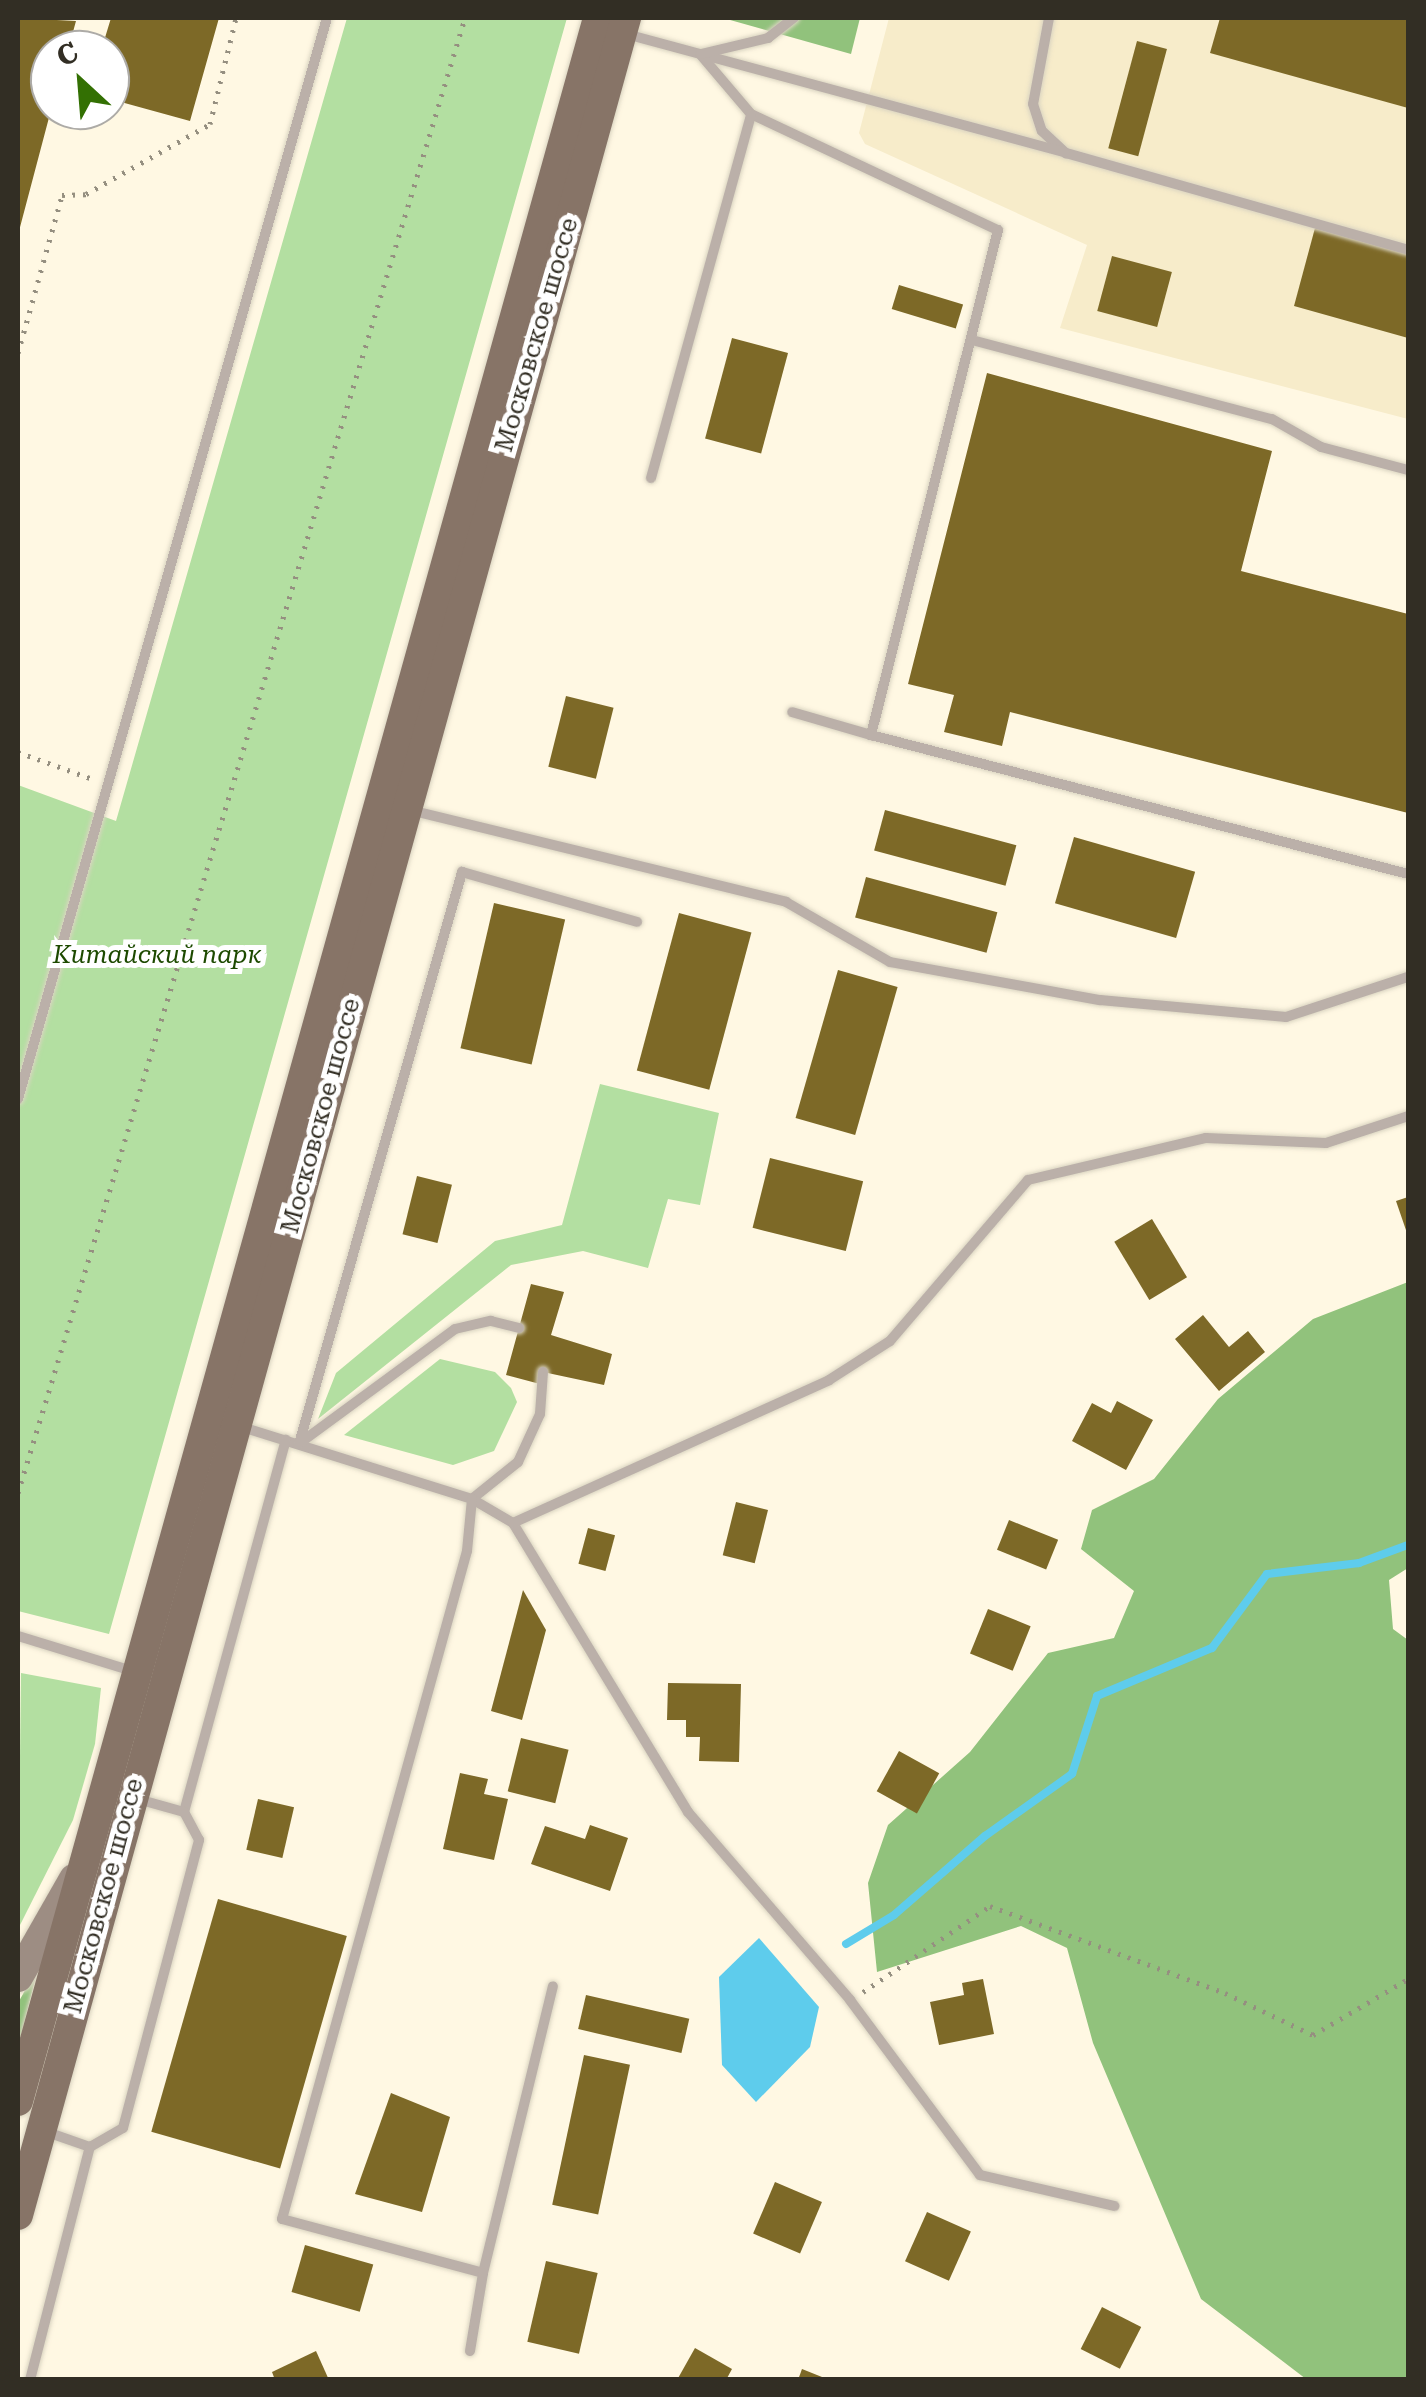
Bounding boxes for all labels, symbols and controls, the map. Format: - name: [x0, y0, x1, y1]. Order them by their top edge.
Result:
- north arrow: [30, 30, 130, 130]
- text: С: [51, 35, 84, 74]
- street label: Московское шоссе: [489, 215, 585, 455]
- park label: Китайский парк: [53, 940, 261, 970]
- street label: Московское шоссе: [275, 995, 367, 1237]
- street label: Московское шоссе: [58, 1775, 150, 2017]

